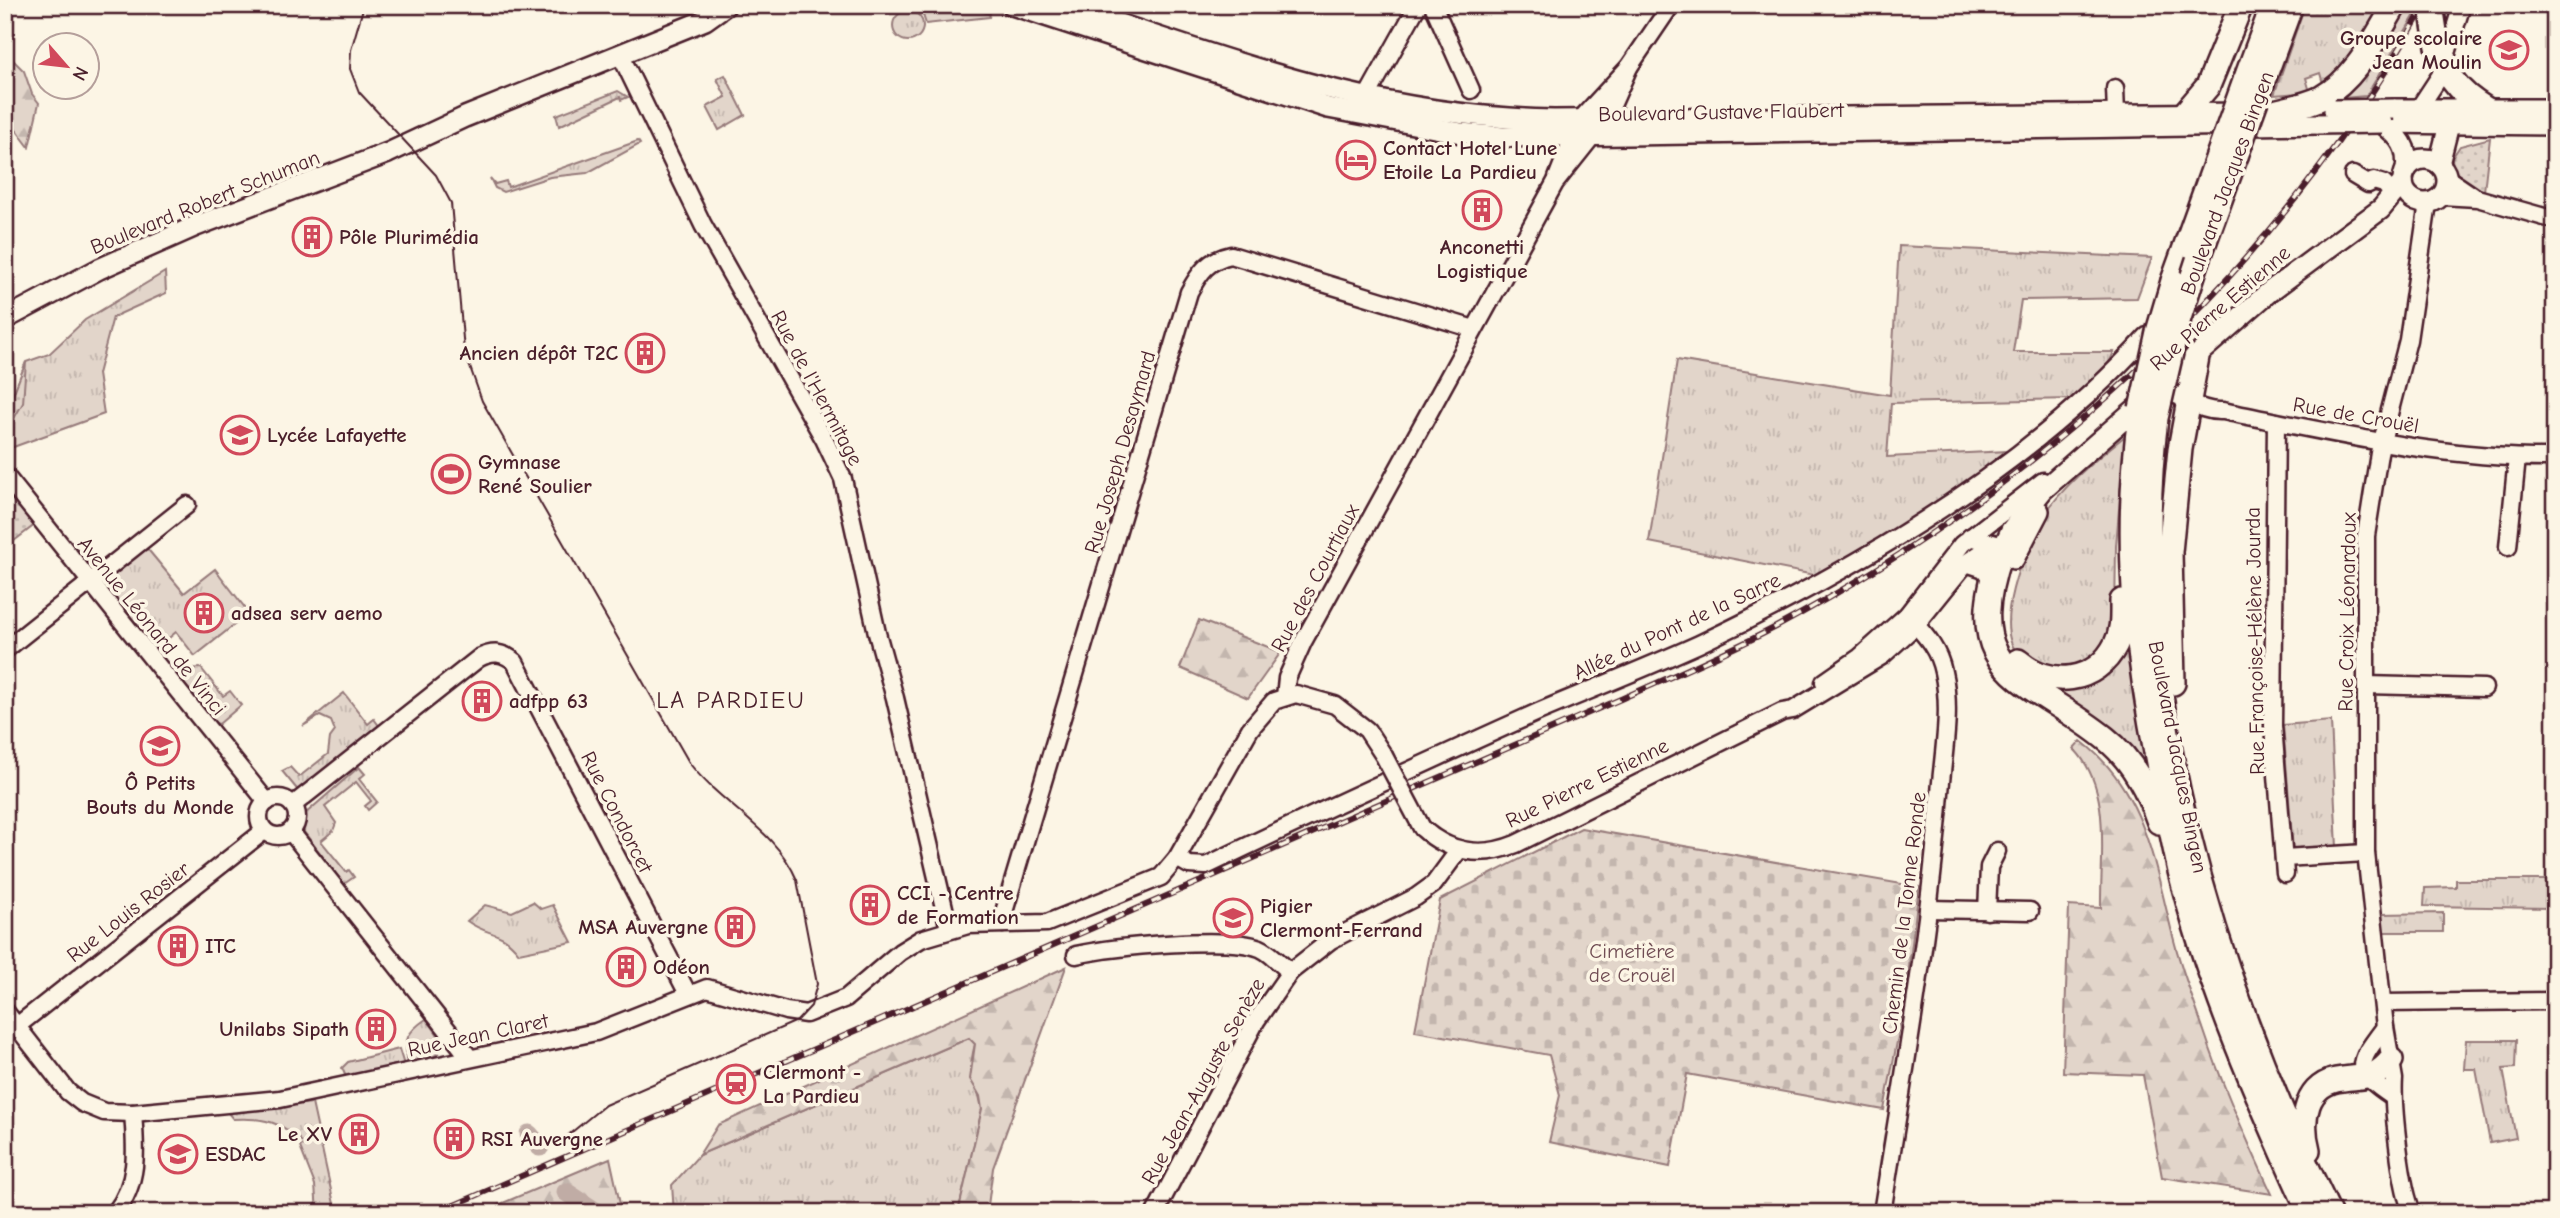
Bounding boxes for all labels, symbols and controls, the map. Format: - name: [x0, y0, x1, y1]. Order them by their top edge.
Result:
- place label: Groupe scolaire Jean Moulin: [2340, 26, 2482, 74]
- school or university icon: Groupe scolaire Jean Moulin: [2488, 29, 2530, 71]
- north arrow: [32, 32, 102, 102]
- text: N: [68, 63, 93, 84]
- street label: Boulevard Jacques Bingen: [2175, 68, 2279, 298]
- street label: Boulevard Gustave Flaubert: [1598, 98, 1845, 126]
- place label: Contact Hotel Lune Etoile La Pardieu: [1383, 136, 1557, 184]
- hotel icon: Contact Hotel Lune Etoile La Pardieu: [1335, 139, 1377, 181]
- street label: Boulevard Robert Schuman: [87, 145, 323, 259]
- building icon: Anconetti Logistique: [1461, 189, 1503, 231]
- building icon: Pôle Plurimédia: [291, 216, 333, 258]
- place label: Pôle Plurimédia: [339, 225, 479, 249]
- place label: Anconetti Logistique: [1436, 235, 1528, 283]
- street label: Rue Pierre Estienne: [2145, 241, 2295, 375]
- street label: Rue de l'Hermitage: [766, 306, 868, 470]
- building icon: Ancien dépôt T2C: [624, 332, 666, 374]
- place label: Ancien dépôt T2C: [459, 341, 618, 365]
- street label: Rue Joseph Desaymard: [1080, 348, 1160, 556]
- street label: Rue de Crouël: [2291, 392, 2421, 438]
- school or university icon: Lycée Lafayette: [219, 414, 261, 456]
- place label: Lycée Lafayette: [267, 423, 407, 447]
- place label: Gymnase René Soulier: [478, 450, 592, 498]
- sports icon: Gymnase René Soulier: [430, 453, 472, 495]
- street label: Rue des Courtiaux: [1266, 500, 1364, 656]
- street label: Rue Françoise-Hélène Jourda: [2241, 507, 2269, 775]
- street label: Rue Croix Léonardoux: [2333, 512, 2361, 712]
- street label: Avenue Léonard de Vinci: [73, 532, 231, 720]
- street label: Allée du Pont de la Sarre: [1570, 568, 1784, 684]
- building icon: adsea serv aemo: [183, 592, 225, 634]
- place label: adsea serv aemo: [231, 601, 383, 625]
- street label: Boulevard Jacques Bingen: [2144, 639, 2212, 875]
- building icon: adfpp 63: [461, 680, 503, 722]
- district label: LA PARDIEU: [656, 686, 806, 714]
- place label: adfpp 63: [509, 689, 588, 713]
- school or university icon: Ô Petits Bouts du Monde: [139, 725, 181, 767]
- street label: Rue Pierre Estienne: [1502, 733, 1672, 833]
- street label: Rue Condorcet: [576, 747, 658, 878]
- place label: Ô Petits Bouts du Monde: [86, 771, 234, 819]
- street label: Chemin de la Tonne Ronde: [1877, 790, 1931, 1036]
- street label: Rue Louis Rosier: [62, 856, 195, 967]
- place label: CCI - Centre de Formation: [897, 881, 1019, 929]
- building icon: CCI - Centre de Formation: [849, 884, 891, 926]
- place label: Pigier Clermont-Ferrand: [1260, 894, 1423, 942]
- school or university icon: Pigier Clermont-Ferrand: [1212, 897, 1254, 939]
- building icon: MSA Auvergne: [714, 906, 756, 948]
- place label: MSA Auvergne: [578, 915, 708, 939]
- building icon: ITC: [157, 925, 199, 967]
- place label: ITC: [205, 934, 236, 958]
- park label: Cimetière de Crouël: [1589, 939, 1675, 987]
- building icon: Odéon: [605, 946, 647, 988]
- place label: Odéon: [653, 955, 710, 979]
- street label: Rue Jean-Auguste Senèze: [1136, 974, 1270, 1188]
- building icon: Unilabs Sipath: [355, 1008, 397, 1050]
- street label: Rue Jean Claret: [405, 1008, 551, 1062]
- place label: Unilabs Sipath: [219, 1017, 349, 1041]
- place label: Clermont - La Pardieu: [763, 1060, 861, 1108]
- station icon: Clermont - La Pardieu: [715, 1063, 757, 1105]
- building icon: Le XV: [338, 1113, 380, 1155]
- building icon: RSI Auvergne: [433, 1118, 475, 1160]
- place label: Le XV: [277, 1122, 333, 1146]
- place label: RSI Auvergne: [481, 1127, 603, 1151]
- school or university icon: ESDAC: [157, 1133, 199, 1175]
- place label: ESDAC: [205, 1142, 266, 1166]

